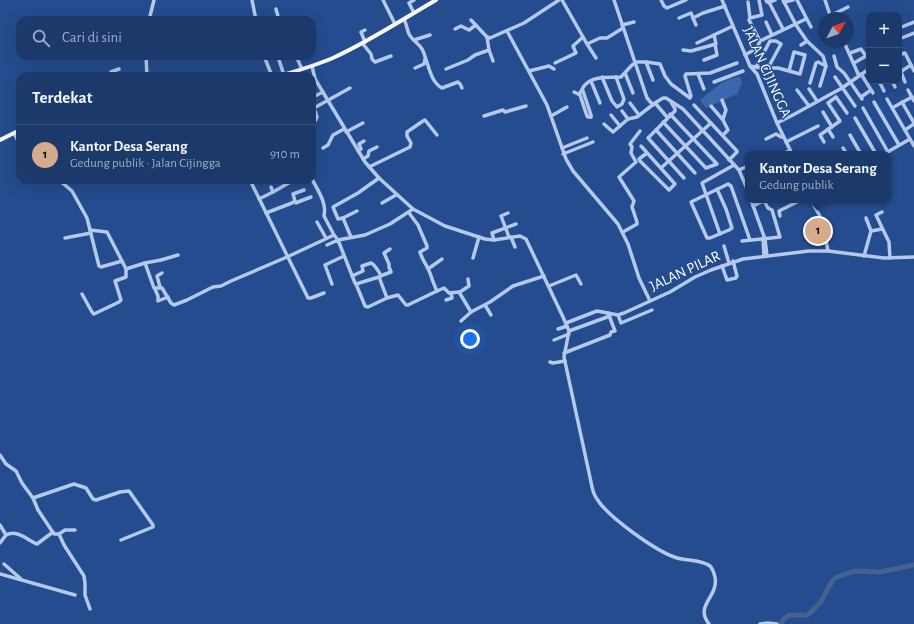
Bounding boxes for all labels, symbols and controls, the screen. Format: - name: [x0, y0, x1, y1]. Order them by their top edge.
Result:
- north arrow: [818, 12, 854, 48]
- map controls: [866, 12, 902, 84]
- button: +: [866, 12, 902, 48]
- search box: [16, 16, 316, 60]
- street label: JALAN CIJINGGA: [740, 24, 794, 120]
- icon: search: [30, 27, 52, 49]
- text: Cari di sini: [62, 30, 122, 45]
- button: −: [866, 48, 902, 84]
- text: Terdekat: [32, 89, 92, 106]
- text: Kantor Desa Serang: [70, 139, 187, 154]
- text: 1: [43, 148, 47, 161]
- text: 910 m: [270, 148, 300, 161]
- popup: [745, 151, 891, 203]
- text: Gedung publik · Jalan Cijingga: [70, 157, 221, 170]
- text: Kantor Desa Serang: [759, 161, 877, 176]
- text: Gedung publik: [759, 179, 833, 192]
- pin: 1: [805, 216, 831, 246]
- street label: JALAN PILAR: [647, 248, 723, 294]
- your location: [460, 329, 480, 349]

